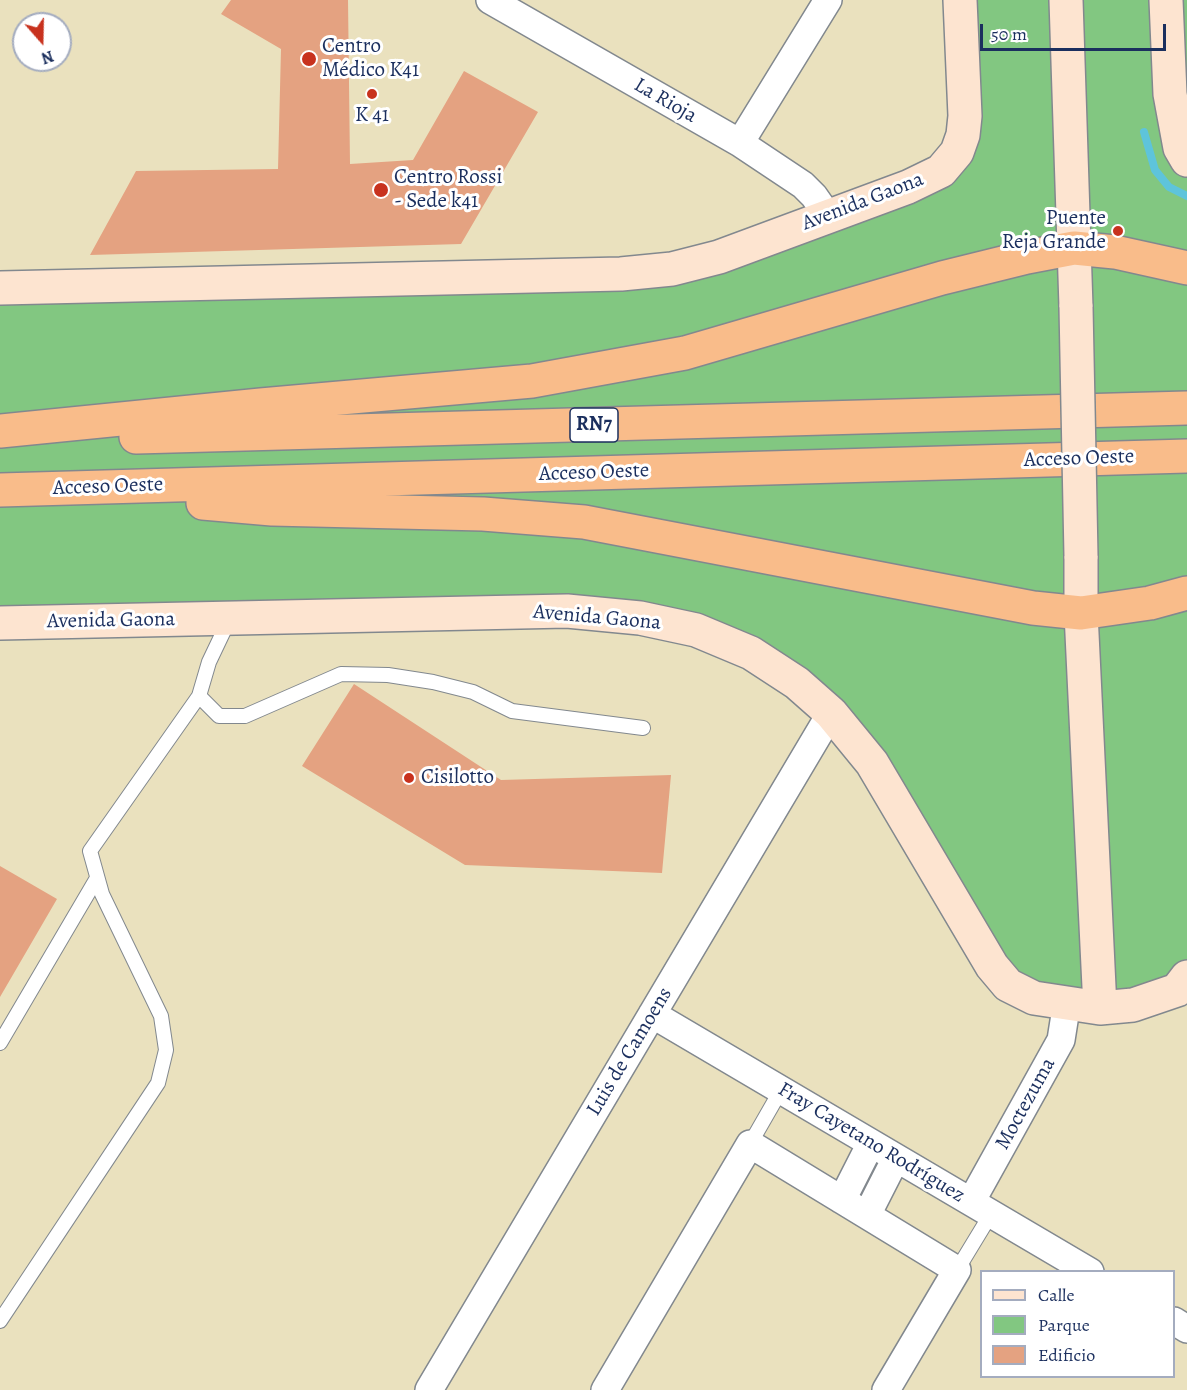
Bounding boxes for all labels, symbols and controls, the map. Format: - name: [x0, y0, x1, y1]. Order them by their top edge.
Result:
- north arrow: [12, 12, 72, 72]
- scale bar: [983, 12, 1169, 50]
- text: 50 m: [991, 22, 1027, 46]
- place label: Centro Médico K41: [322, 34, 419, 84]
- text: N: [38, 45, 57, 69]
- marker: Centro Médico K41: [300, 50, 318, 68]
- street label: La Rioja: [629, 73, 701, 129]
- marker: K 41: [365, 87, 379, 101]
- place label: K 41: [355, 103, 389, 129]
- place label: Centro Rossi - Sede k41: [394, 165, 502, 215]
- street label: Avenida Gaona: [799, 167, 927, 237]
- marker: Centro Rossi - Sede k41: [372, 181, 390, 199]
- place label: Puente Reja Grande: [1002, 206, 1106, 256]
- marker: Puente Reja Grande: [1111, 224, 1125, 238]
- road number: RN7: [570, 408, 618, 442]
- street label: Acceso Oeste: [1023, 444, 1135, 474]
- street label: Acceso Oeste: [538, 458, 650, 488]
- street label: Acceso Oeste: [52, 472, 164, 502]
- street label: Avenida Gaona: [532, 600, 662, 636]
- street label: Avenida Gaona: [47, 607, 175, 635]
- place label: Cisilotto: [421, 765, 494, 791]
- marker: Cisilotto: [402, 771, 416, 785]
- street label: Luis de Camoens: [582, 983, 678, 1121]
- street label: Moctezuma: [990, 1054, 1062, 1154]
- street label: Fray Cayetano Rodríguez: [773, 1077, 969, 1209]
- legend: [980, 1270, 1175, 1378]
- text: Calle: [1038, 1283, 1075, 1307]
- text: Parque: [1038, 1313, 1090, 1337]
- text: Edificio: [1038, 1343, 1095, 1367]

